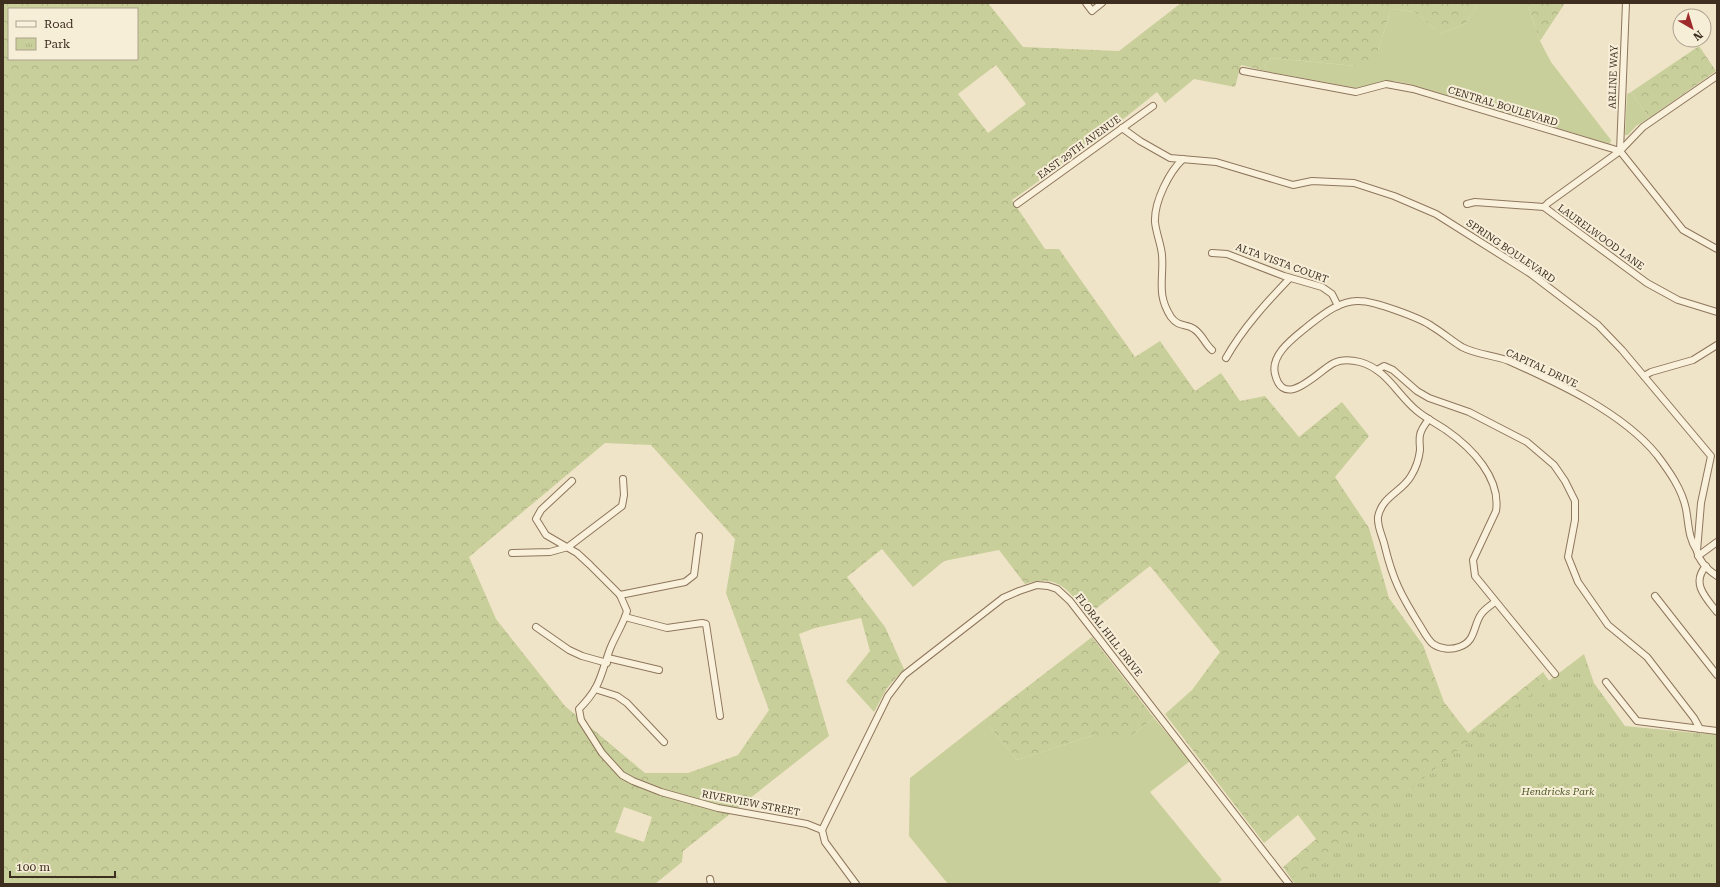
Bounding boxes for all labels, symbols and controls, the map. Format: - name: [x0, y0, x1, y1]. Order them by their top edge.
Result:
- legend: [8, 8, 138, 60]
- north arrow: [1672, 8, 1712, 48]
- text: Road: [44, 17, 74, 31]
- text: N: [1690, 28, 1705, 44]
- text: Park: [44, 37, 71, 51]
- street label: ARLINE WAY: [1606, 45, 1620, 109]
- street label: CENTRAL BOULEVARD: [1447, 84, 1560, 128]
- street label: EAST 29TH AVENUE: [1035, 113, 1123, 181]
- street label: LAURELWOOD LANE: [1556, 202, 1646, 272]
- street label: SPRING BOULEVARD: [1464, 217, 1558, 285]
- street label: ALTA VISTA COURT: [1234, 241, 1330, 285]
- street label: CAPITAL DRIVE: [1504, 347, 1580, 389]
- street label: FLORAL HILL DRIVE: [1073, 592, 1145, 678]
- park label: Hendricks Park: [1521, 786, 1595, 797]
- street label: RIVERVIEW STREET: [701, 788, 801, 818]
- scale bar: [10, 853, 115, 879]
- text: 100 m: [16, 860, 50, 874]

